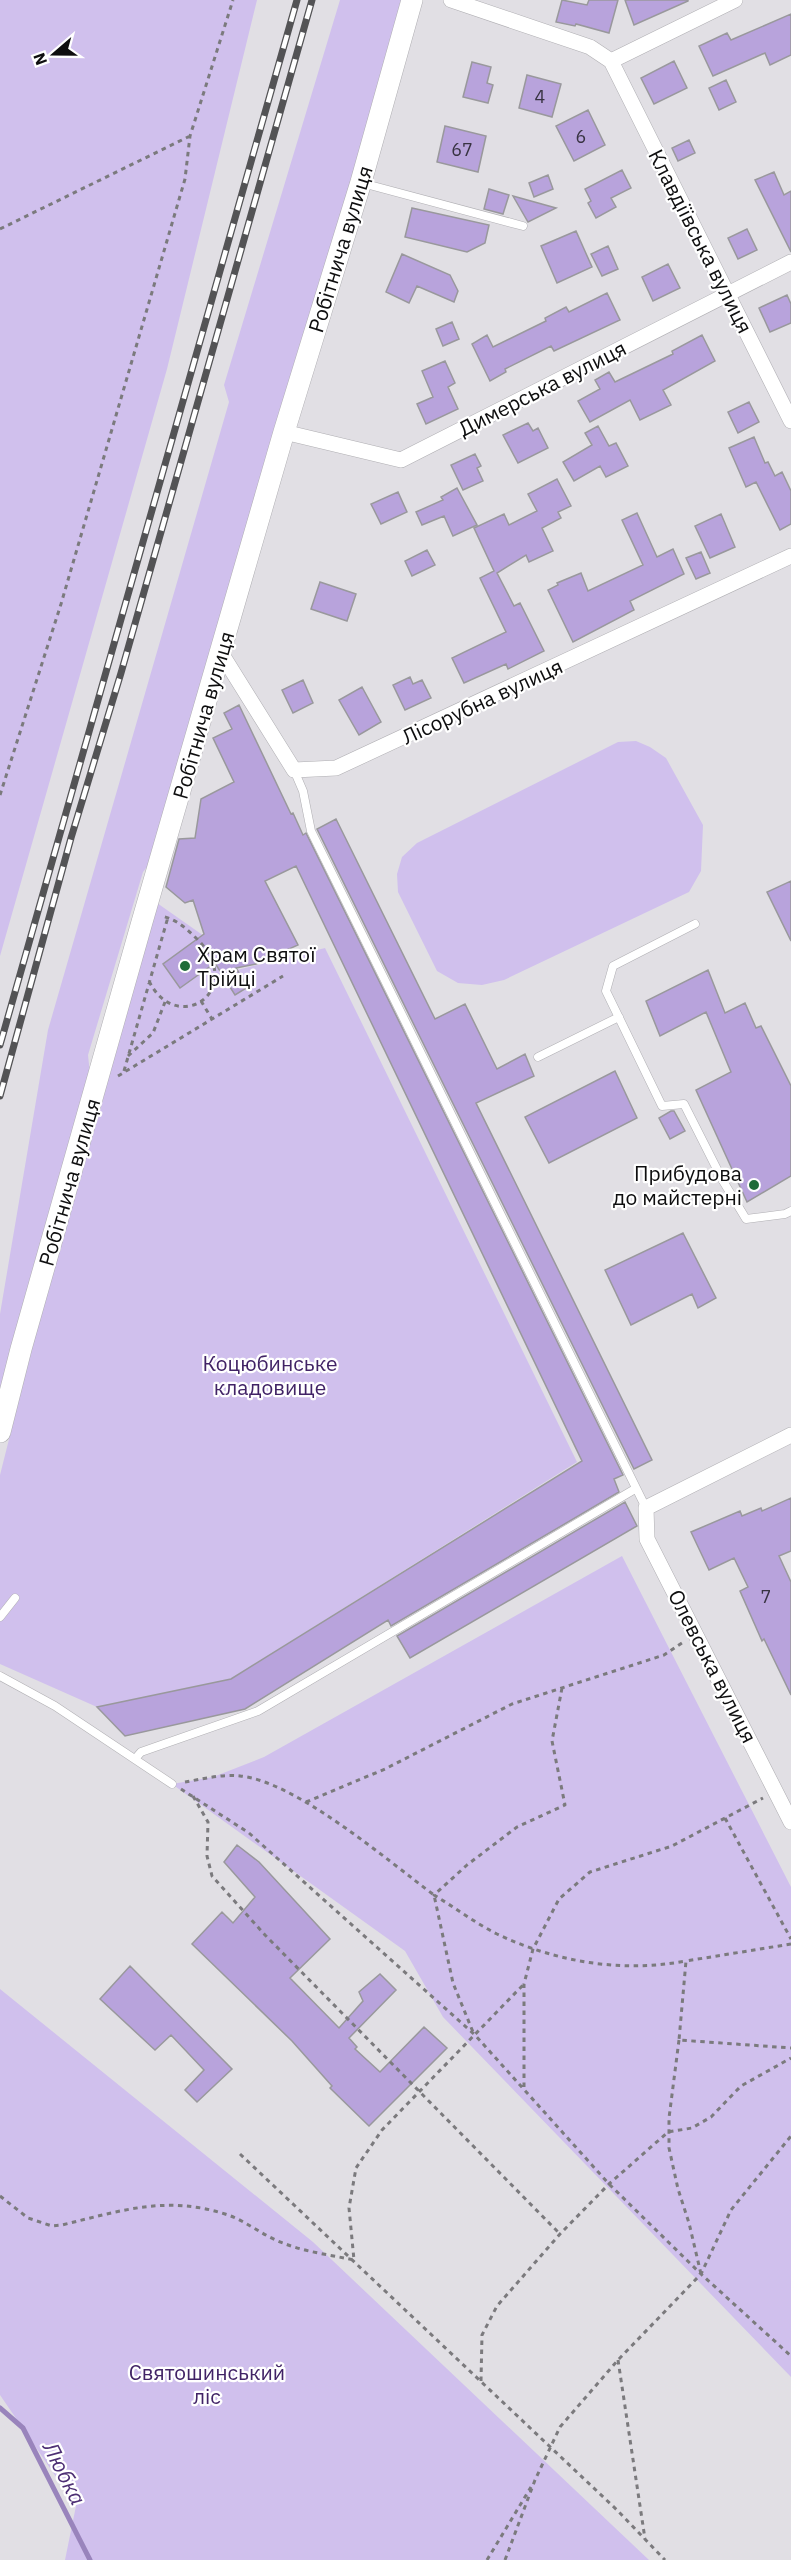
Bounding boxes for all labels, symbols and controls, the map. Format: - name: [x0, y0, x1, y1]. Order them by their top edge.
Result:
- north arrow: [24, 24, 84, 84]
- text: N: [29, 50, 51, 68]
- house number: 4: [535, 85, 546, 108]
- house number: 6: [576, 125, 586, 148]
- house number: 67: [451, 138, 473, 161]
- street label: Клавдіївська вулиця: [643, 144, 759, 338]
- street label: Робітнича вулиця: [301, 162, 379, 336]
- street label: Димерська вулиця: [453, 334, 631, 442]
- street label: Робітнича вулиця: [166, 628, 240, 802]
- street label: Лісорубна вулиця: [397, 651, 567, 751]
- place label: Храм Святої Трійці: [197, 940, 316, 992]
- marker: Храм Святої Трійці: [178, 959, 192, 973]
- street label: Робітнича вулиця: [32, 1095, 106, 1269]
- place label: Прибудова до майстерні: [613, 1159, 742, 1211]
- marker: Прибудова до майстерні: [747, 1178, 761, 1192]
- park label: Коцюбинське кладовище: [202, 1349, 338, 1401]
- street label: Олевська вулиця: [662, 1585, 764, 1747]
- house number: 7: [761, 1585, 771, 1608]
- park label: Святошинський ліс: [129, 2358, 285, 2410]
- water label: Любка: [36, 2435, 93, 2510]

